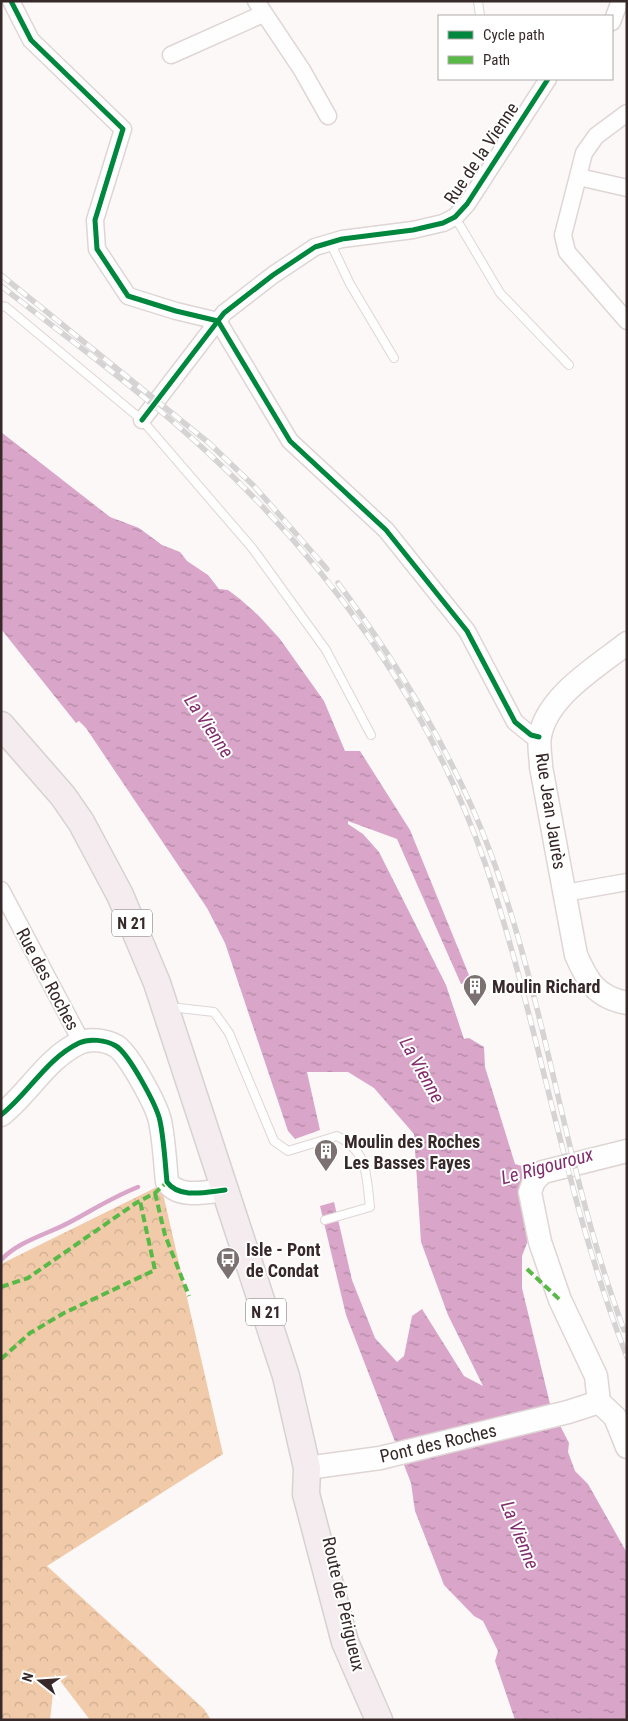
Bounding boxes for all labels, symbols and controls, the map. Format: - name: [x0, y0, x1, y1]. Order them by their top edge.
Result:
- legend: [438, 15, 613, 80]
- text: Cycle path: [483, 26, 545, 44]
- text: Path: [483, 51, 510, 69]
- street label: Rue de la Vienne: [439, 98, 523, 208]
- water label: La Vienne: [179, 690, 239, 762]
- street label: Rue Jean Jaurès: [531, 751, 571, 871]
- road number: N 21: [112, 910, 152, 936]
- street label: Rue des Roches: [12, 924, 84, 1034]
- building icon: Moulin Richard: [462, 973, 488, 1007]
- place label: Moulin Richard: [492, 976, 600, 997]
- water label: La Vienne: [395, 1033, 449, 1107]
- place label: Moulin des Roches Les Basses Fayes: [344, 1131, 480, 1173]
- building icon: Moulin des Roches Les Basses Fayes: [313, 1138, 339, 1172]
- water label: Le Rigouroux: [498, 1142, 597, 1189]
- place label: Isle - Pont de Condat: [246, 1239, 321, 1281]
- bus stop icon: Isle - Pont de Condat: [215, 1246, 241, 1280]
- road number: N 21: [246, 1298, 286, 1325]
- street label: Pont des Roches: [378, 1419, 498, 1467]
- water label: La Vienne: [496, 1497, 544, 1573]
- street label: Route de Périgueux: [318, 1535, 370, 1673]
- north arrow: [15, 1656, 65, 1706]
- text: N: [19, 1671, 36, 1684]

